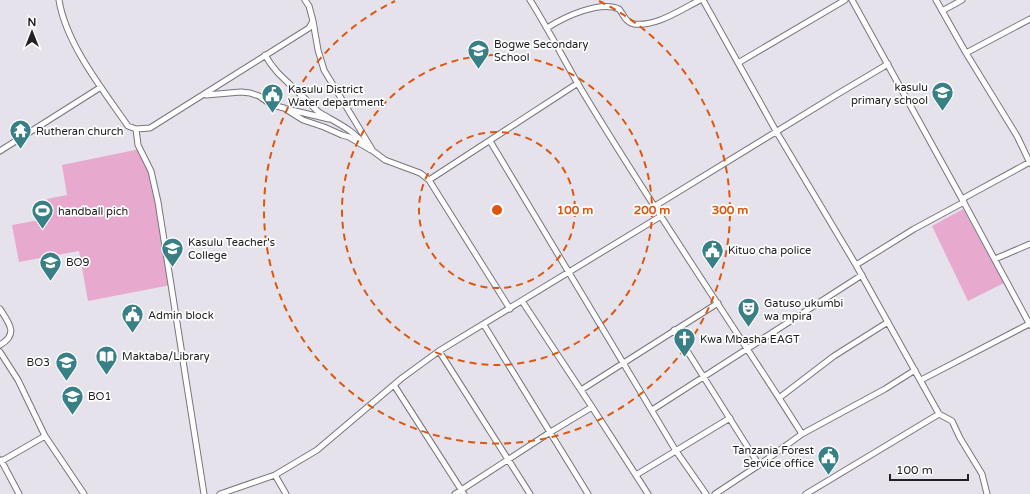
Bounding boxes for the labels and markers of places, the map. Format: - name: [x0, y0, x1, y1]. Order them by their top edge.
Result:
- school or university icon: Bogwe Secondary School: [465, 37, 491, 70]
- place label: Bogwe Secondary School: [494, 38, 588, 64]
- school or university icon: kasulu primary school: [930, 80, 956, 113]
- place label: kasulu primary school: [851, 81, 928, 107]
- public building icon: Kasulu District Water department: [260, 82, 286, 115]
- place label: Kasulu District Water department: [288, 83, 384, 109]
- temple icon: Rutheran church: [8, 118, 34, 151]
- place label: Rutheran church: [36, 125, 123, 138]
- sports icon: handball pich: [29, 198, 55, 231]
- centre of rings: [490, 203, 504, 217]
- place label: handball pich: [58, 205, 128, 218]
- school or university icon: Kasulu Teacher's College: [159, 235, 185, 268]
- place label: Kasulu Teacher's College: [188, 236, 275, 262]
- public building icon: Kituo cha police: [700, 237, 726, 270]
- place label: Kituo cha police: [728, 244, 811, 257]
- school or university icon: BO9: [38, 249, 64, 282]
- place label: BO9: [66, 256, 90, 269]
- theatre icon: Gatuso ukumbi wa mpira: [735, 296, 761, 329]
- place label: Gatuso ukumbi wa mpira: [764, 297, 843, 323]
- public building icon: Admin block: [119, 302, 145, 335]
- place label: Admin block: [148, 309, 214, 322]
- church icon: Kwa Mbasha EAGT: [671, 326, 697, 359]
- place label: Kwa Mbasha EAGT: [700, 333, 800, 346]
- library icon: Maktaba/Library: [94, 343, 120, 376]
- school or university icon: BO3: [53, 349, 79, 382]
- place label: Maktaba/Library: [122, 350, 210, 363]
- place label: BO3: [27, 356, 50, 369]
- school or university icon: BO1: [59, 383, 85, 416]
- place label: BO1: [88, 390, 111, 403]
- public building icon: Tanzania Forest Service office: [816, 443, 842, 476]
- place label: Tanzania Forest Service office: [733, 444, 814, 470]

